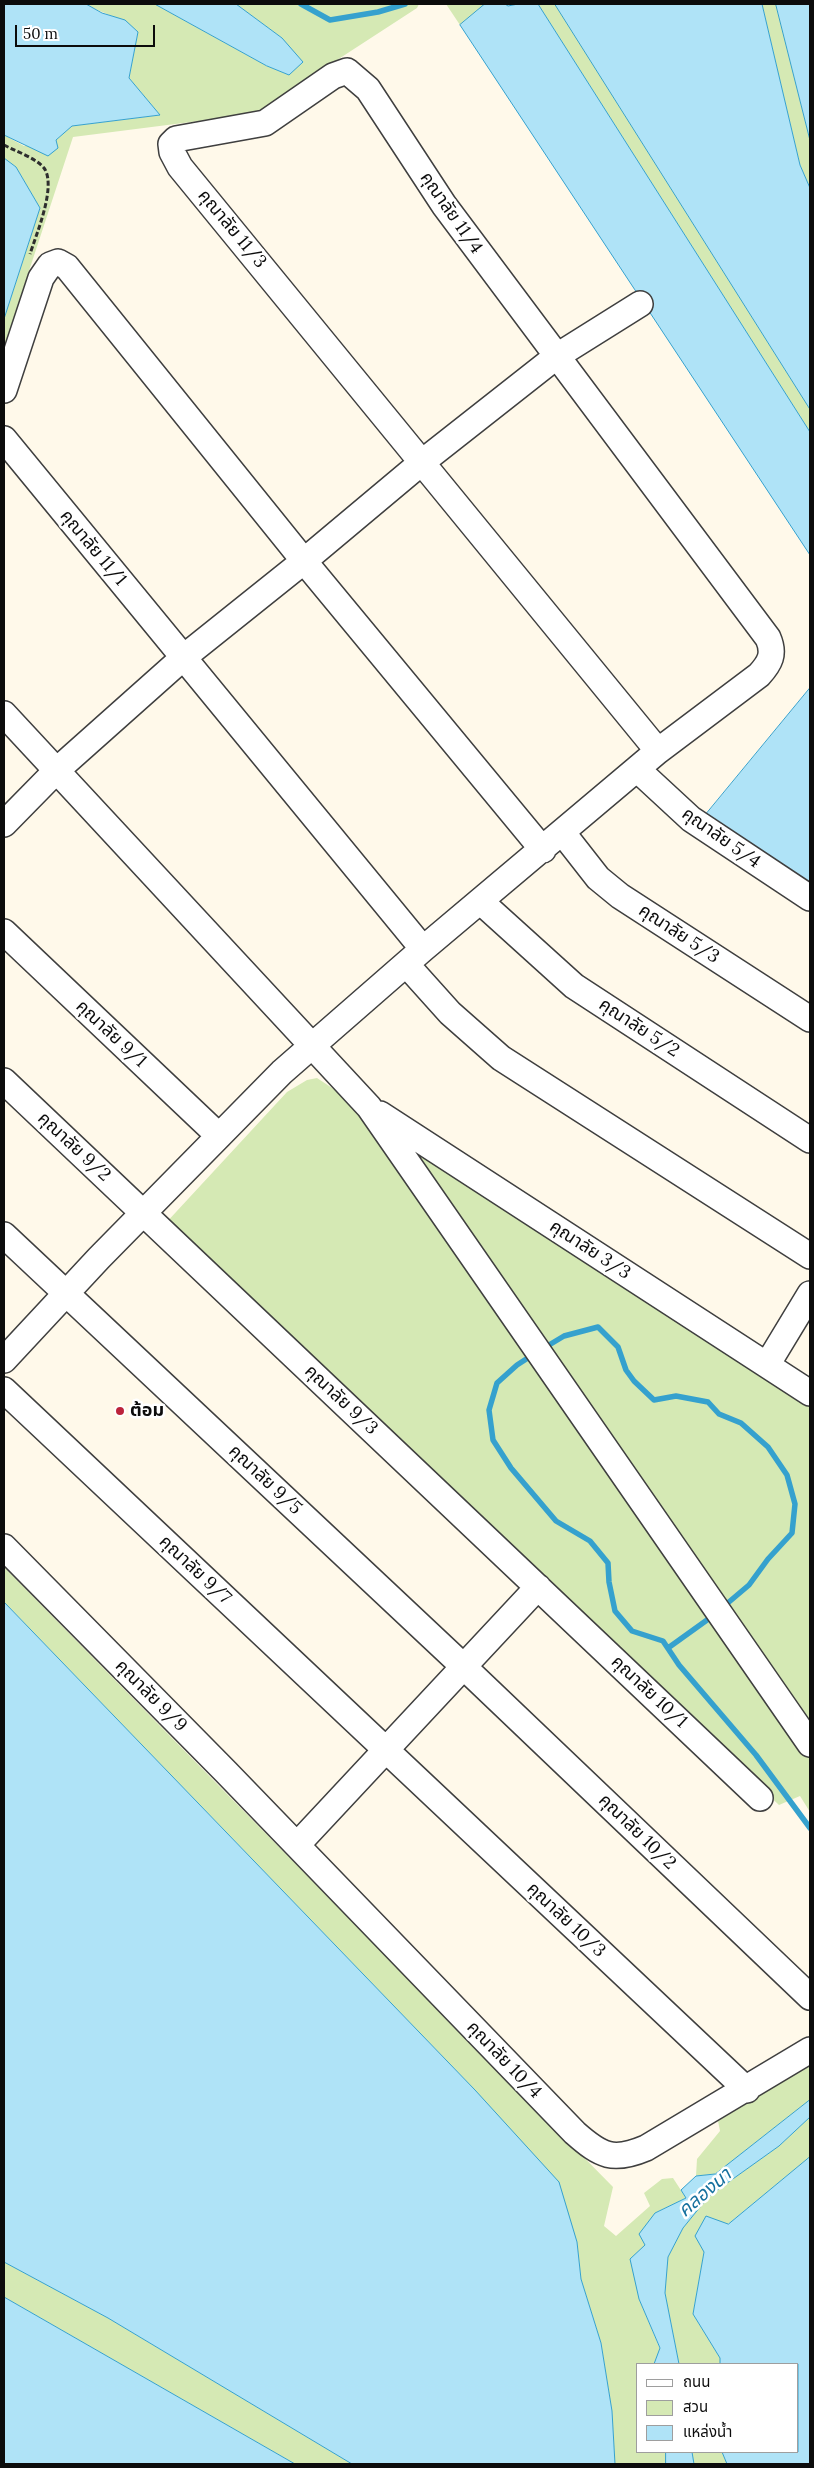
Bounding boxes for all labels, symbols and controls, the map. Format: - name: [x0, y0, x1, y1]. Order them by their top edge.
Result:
- scale bar: [18, 15, 158, 47]
- text: 50 m: [23, 24, 58, 43]
- street label: คุณาลัย 11/4: [415, 168, 487, 258]
- street label: คุณาลัย 11/3: [193, 185, 271, 273]
- street label: คุณาลัย 11/1: [55, 506, 131, 590]
- street label: คุณาลัย 5/4: [678, 803, 764, 873]
- street label: คุณาลัย 5/3: [635, 900, 723, 968]
- street label: คุณาลัย 5/2: [595, 994, 683, 1062]
- street label: คุณาลัย 9/1: [71, 996, 151, 1072]
- street label: คุณาลัย 9/2: [33, 1108, 115, 1186]
- street label: คุณาลัย 3/3: [545, 1216, 635, 1284]
- street label: คุณาลัย 9/3: [300, 1361, 382, 1439]
- place label: ต้อม: [130, 1400, 164, 1422]
- marker: ต้อม: [114, 1405, 126, 1417]
- street label: คุณาลัย 9/5: [224, 1441, 306, 1519]
- street label: คุณาลัย 9/7: [154, 1531, 236, 1609]
- street label: คุณาลัย 10/1: [606, 1651, 692, 1733]
- street label: คุณาลัย 9/9: [111, 1656, 191, 1736]
- street label: คุณาลัย 10/2: [594, 1790, 680, 1874]
- street label: คุณาลัย 10/3: [522, 1878, 610, 1962]
- street label: คุณาลัย 10/4: [462, 2017, 546, 2103]
- water label: คลองนา: [674, 2164, 736, 2222]
- legend: [636, 2363, 799, 2453]
- text: ถนน: [683, 2372, 710, 2391]
- text: สวน: [683, 2397, 708, 2416]
- text: แหล่งน้ำ: [683, 2422, 732, 2441]

